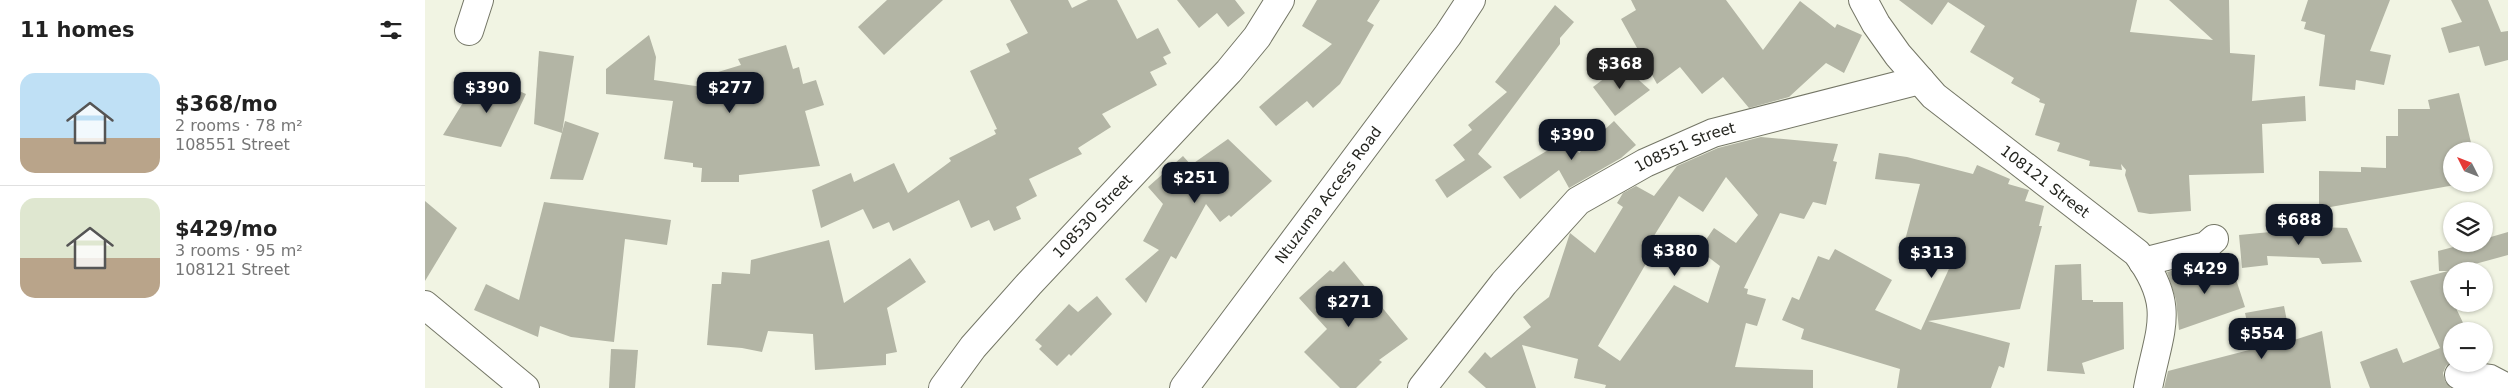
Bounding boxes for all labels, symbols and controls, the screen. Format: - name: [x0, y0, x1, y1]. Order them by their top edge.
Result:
- icon: filters: [377, 16, 405, 44]
- text: 11 homes: [20, 18, 135, 42]
- pin: $368: [1590, 48, 1650, 90]
- text: $368: [1598, 54, 1642, 73]
- pin: $390: [457, 72, 517, 114]
- pin: $277: [700, 72, 760, 114]
- text: $390: [465, 78, 509, 97]
- text: $277: [708, 78, 752, 97]
- text: $368/mo: [175, 92, 277, 116]
- icon: home: [60, 93, 120, 153]
- text: 2 rooms · 78 m²: [175, 116, 303, 135]
- pin: $390: [1542, 119, 1602, 161]
- street label: 108551 Street: [1631, 119, 1737, 176]
- street label: Ntuzuma Access Road: [1271, 123, 1385, 267]
- text: $390: [1550, 125, 1594, 144]
- text: 108551 Street: [175, 135, 290, 154]
- street label: 108121 Street: [1997, 142, 2093, 222]
- north arrow: [2443, 142, 2493, 192]
- map controls: [2443, 142, 2493, 372]
- pin: $251: [1165, 162, 1225, 204]
- text: $251: [1173, 168, 1217, 187]
- street label: 108530 Street: [1049, 171, 1136, 262]
- button: layers: [2443, 202, 2493, 252]
- pin: $688: [2269, 204, 2329, 246]
- text: $688: [2277, 210, 2321, 229]
- text: $429/mo: [175, 217, 277, 241]
- icon: home: [60, 218, 120, 278]
- pin: $380: [1645, 234, 1705, 277]
- pin: $313: [1902, 236, 1962, 279]
- text: 3 rooms · 95 m²: [175, 241, 303, 260]
- text: $380: [1653, 241, 1697, 260]
- text: $313: [1910, 243, 1954, 262]
- pin: $429: [2175, 252, 2235, 295]
- text: $429: [2183, 259, 2227, 278]
- text: 108121 Street: [175, 260, 290, 279]
- button: +: [2443, 262, 2493, 312]
- pin: $271: [1319, 286, 1379, 328]
- text: $271: [1327, 292, 1371, 311]
- pin: $554: [2232, 318, 2292, 360]
- button: −: [2443, 322, 2493, 372]
- text: $554: [2240, 324, 2284, 343]

